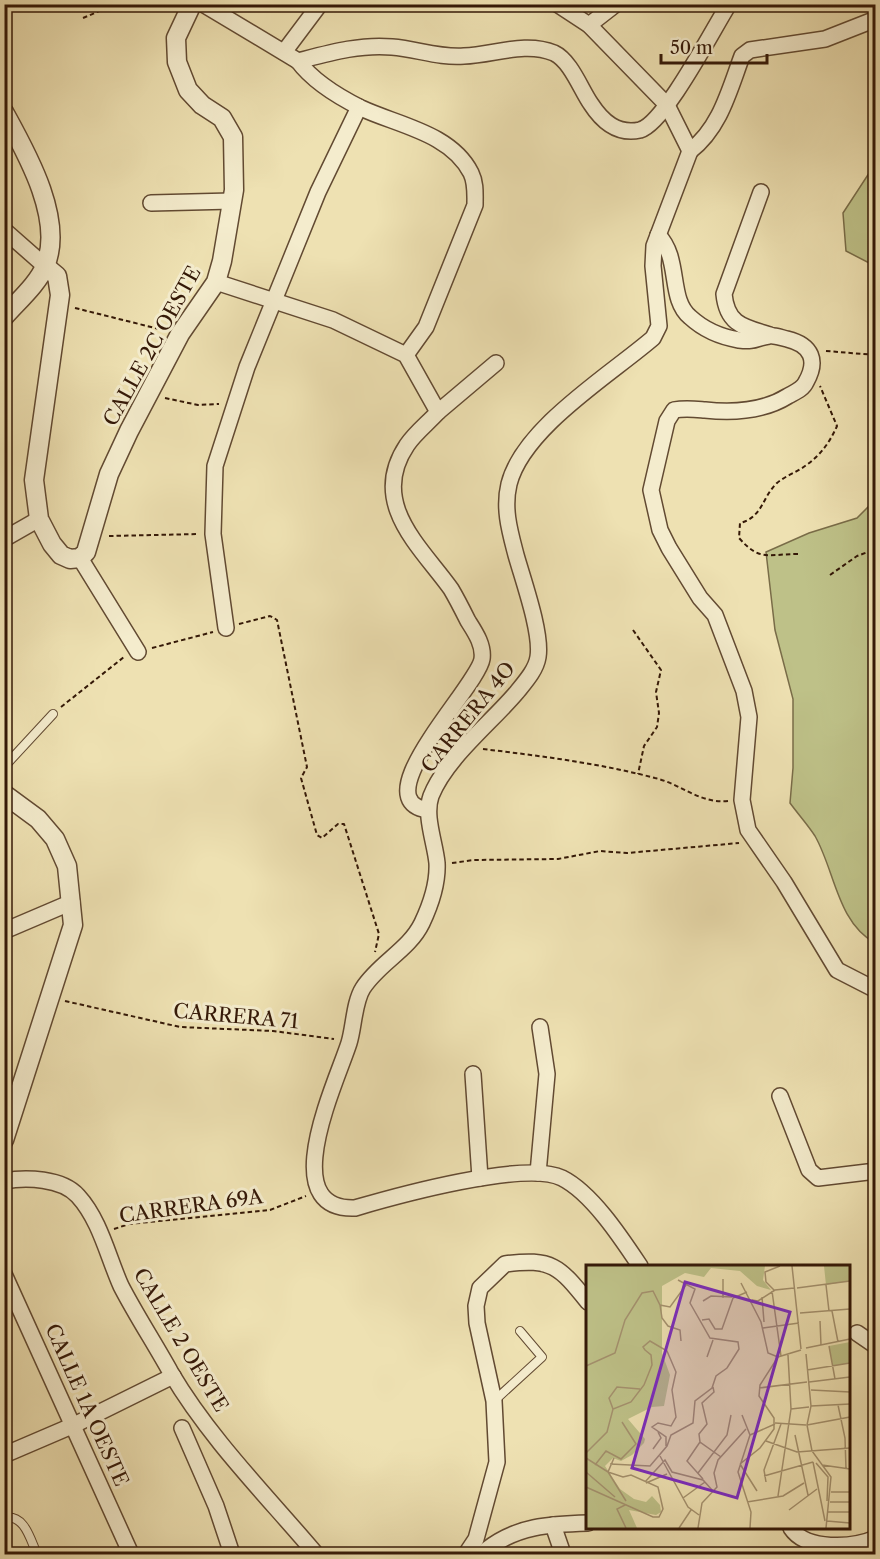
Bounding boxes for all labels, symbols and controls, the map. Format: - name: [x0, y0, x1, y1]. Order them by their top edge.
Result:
- scale bar: [661, 27, 768, 65]
- text: 50 m: [670, 37, 713, 59]
- street label: CALLE 2C OESTE: [98, 262, 206, 430]
- street label: CARRERA 4O: [416, 657, 520, 777]
- street label: CARRERA 71: [172, 999, 300, 1033]
- street label: CARRERA 69A: [118, 1184, 266, 1228]
- street label: CALLE 2 OESTE: [129, 1264, 233, 1416]
- inset map: [586, 1265, 850, 1529]
- street label: CALLE 1A OESTE: [40, 1320, 134, 1490]

